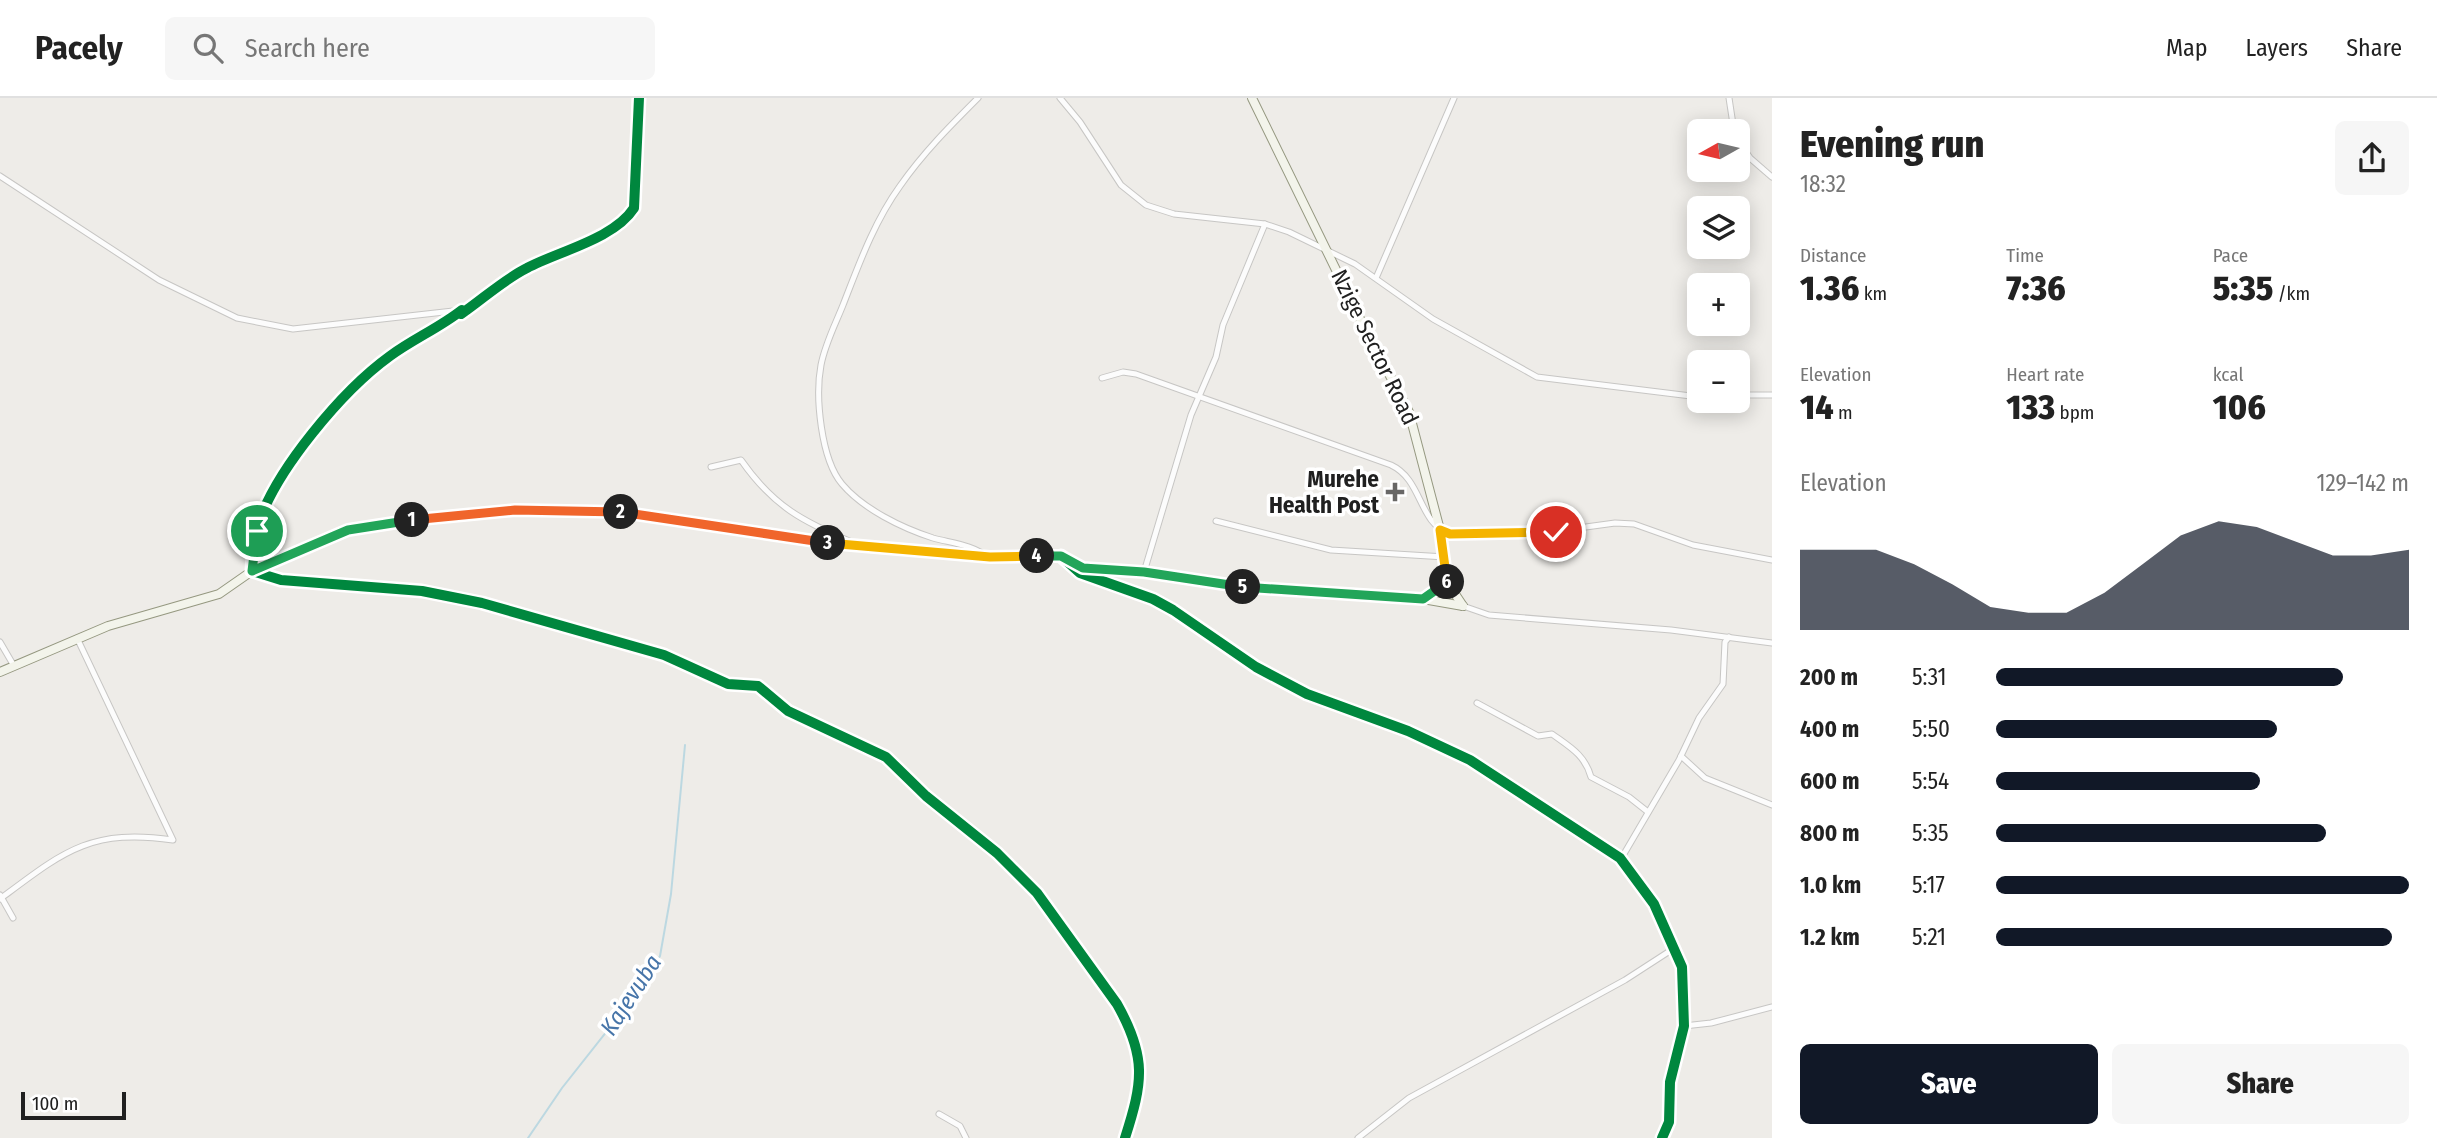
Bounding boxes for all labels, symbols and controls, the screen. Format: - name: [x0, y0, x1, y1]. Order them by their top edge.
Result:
- search box: [165, 17, 655, 80]
- text: Pacely: [35, 28, 123, 68]
- icon: search: [189, 29, 227, 67]
- text: Search here: [245, 33, 370, 64]
- text: Map: [2166, 34, 2208, 62]
- text: Layers: [2246, 34, 2308, 62]
- text: Share: [2346, 34, 2402, 62]
- north arrow: [1687, 119, 1750, 182]
- map controls: [1687, 119, 1750, 413]
- text: Evening run: [1800, 121, 1984, 167]
- button: share: [2335, 121, 2409, 195]
- text: 18:32: [1800, 170, 1846, 198]
- button: layers: [1687, 196, 1750, 259]
- text: Distance: [1800, 244, 1867, 267]
- text: Time: [2006, 244, 2044, 267]
- text: Pace: [2213, 244, 2248, 267]
- street label: Nzige Sector Road: [1325, 265, 1425, 429]
- text: 1.36: [1800, 267, 1859, 309]
- text: 7:36: [2006, 267, 2066, 309]
- text: 5:35: [2213, 267, 2273, 309]
- button: +: [1687, 273, 1750, 336]
- text: km: [1859, 282, 1887, 305]
- text: /km: [2273, 282, 2310, 305]
- button: −: [1687, 350, 1750, 413]
- text: Elevation: [1800, 363, 1872, 386]
- text: Heart rate: [2006, 363, 2084, 386]
- text: kcal: [2213, 363, 2243, 386]
- text: 14: [1800, 386, 1834, 428]
- text: 133: [2006, 386, 2055, 428]
- text: 106: [2213, 386, 2266, 428]
- text: m: [1834, 401, 1853, 424]
- text: bpm: [2055, 401, 2094, 424]
- place label: Murehe Health Post: [1269, 465, 1380, 519]
- text: Elevation: [1800, 469, 1887, 497]
- text: 129–142 m: [2317, 469, 2409, 497]
- marker: Murehe Health Post: [1385, 482, 1405, 502]
- pin: 2: [604, 494, 638, 530]
- text: 2: [616, 500, 625, 523]
- pin: [227, 501, 287, 561]
- pin: 1: [394, 502, 430, 538]
- pin: [1526, 502, 1586, 562]
- text: 1: [407, 508, 416, 531]
- icon: arrive: [238, 512, 276, 550]
- icon: check: [1537, 513, 1575, 551]
- pin: 3: [810, 526, 846, 560]
- text: 3: [823, 531, 832, 554]
- pin: 4: [1020, 538, 1054, 574]
- text: 4: [1032, 544, 1041, 567]
- pin: 6: [1430, 564, 1464, 600]
- pin: 5: [1226, 570, 1260, 604]
- text: 6: [1442, 570, 1451, 593]
- text: 5: [1238, 575, 1247, 598]
- text: 200 m: [1800, 663, 1858, 691]
- text: 5:31: [1912, 663, 1946, 691]
- text: 400 m: [1800, 715, 1859, 743]
- text: 5:50: [1912, 715, 1950, 743]
- text: 600 m: [1800, 767, 1859, 795]
- text: 5:54: [1912, 767, 1949, 795]
- text: 800 m: [1800, 819, 1860, 847]
- text: 5:35: [1912, 819, 1949, 847]
- text: 1.0 km: [1800, 871, 1861, 899]
- text: 5:17: [1912, 871, 1945, 899]
- text: 1.2 km: [1800, 923, 1860, 951]
- text: 5:21: [1912, 923, 1946, 951]
- water label: Kajevuba: [595, 949, 667, 1041]
- button: Save: [1800, 1044, 2098, 1124]
- button: Share: [2112, 1044, 2409, 1124]
- scale bar: [21, 1089, 126, 1121]
- text: 100 m: [32, 1092, 78, 1115]

